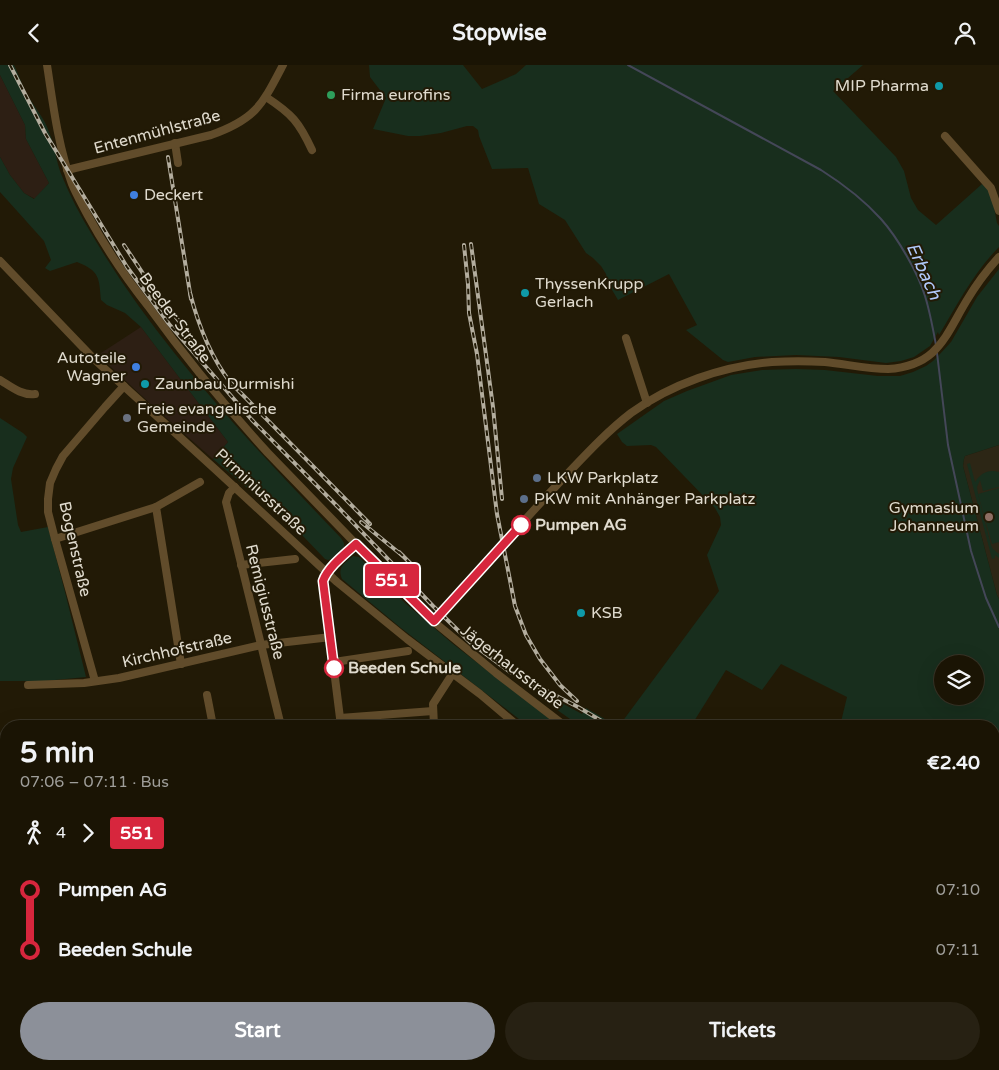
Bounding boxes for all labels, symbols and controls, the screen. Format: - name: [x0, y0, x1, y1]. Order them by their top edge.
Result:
- icon: back: [20, 19, 48, 47]
- icon: person: [951, 19, 979, 47]
- text: Stopwise: [452, 20, 547, 46]
- place label: MIP Pharma: [835, 76, 929, 96]
- marker: MIP Pharma: [933, 80, 945, 92]
- place label: Firma eurofins: [341, 85, 450, 105]
- marker: Firma eurofins: [325, 89, 337, 101]
- street label: Entenmühlstraße: [92, 105, 222, 159]
- place label: Deckert: [144, 185, 203, 205]
- marker: Deckert: [128, 189, 140, 201]
- water label: Erbach: [902, 239, 947, 304]
- street label: Beeder Straße: [134, 269, 216, 367]
- place label: ThyssenKrupp Gerlach: [535, 274, 644, 312]
- marker: ThyssenKrupp Gerlach: [519, 287, 531, 299]
- place label: Autoteile Wagner: [57, 348, 127, 386]
- marker: Autoteile Wagner: [130, 361, 142, 373]
- place label: Zaunbau Durmishi: [155, 374, 294, 394]
- marker: Zaunbau Durmishi: [139, 378, 151, 390]
- place label: Freie evangelische Gemeinde: [137, 399, 277, 437]
- marker: Freie evangelische Gemeinde: [121, 412, 133, 424]
- street label: Pirminiusstraße: [211, 444, 311, 540]
- place label: LKW Parkplatz: [547, 468, 658, 488]
- marker: LKW Parkplatz: [531, 472, 543, 484]
- place label: PKW mit Anhänger Parkplatz: [534, 489, 755, 509]
- marker: PKW mit Anhänger Parkplatz: [518, 493, 530, 505]
- place label: Gymnasium Johanneum: [889, 498, 979, 536]
- street label: Bogenstraße: [54, 499, 96, 599]
- marker: Gymnasium Johanneum: [983, 511, 995, 523]
- marker: Pumpen AG: [511, 515, 531, 535]
- place label: Pumpen AG: [535, 515, 627, 535]
- street label: Remigiusstraße: [241, 542, 289, 662]
- line badge: 551: [363, 564, 421, 596]
- text: 551: [375, 569, 409, 591]
- place label: KSB: [591, 603, 623, 623]
- marker: KSB: [575, 607, 587, 619]
- street label: Jägerhausstraße: [456, 620, 568, 714]
- street label: Kirchhofstraße: [120, 628, 234, 672]
- map controls: [934, 655, 984, 705]
- button: layers: [934, 655, 984, 705]
- marker: Beeden Schule: [324, 658, 344, 678]
- place label: Beeden Schule: [348, 658, 461, 678]
- text: 5 min: [20, 736, 95, 770]
- text: €2.40: [927, 752, 980, 774]
- text: 07:06 – 07:11 · Bus: [20, 772, 169, 792]
- icon: walk: [20, 819, 48, 847]
- icon: forward: [74, 819, 102, 847]
- text: 551: [120, 822, 154, 844]
- text: 4: [56, 823, 66, 843]
- text: Pumpen AG: [58, 879, 167, 901]
- text: 07:10: [936, 880, 980, 900]
- text: Beeden Schule: [58, 939, 192, 961]
- text: 07:11: [936, 940, 980, 960]
- button: Start: [20, 1002, 495, 1060]
- button: Tickets: [505, 1002, 980, 1060]

